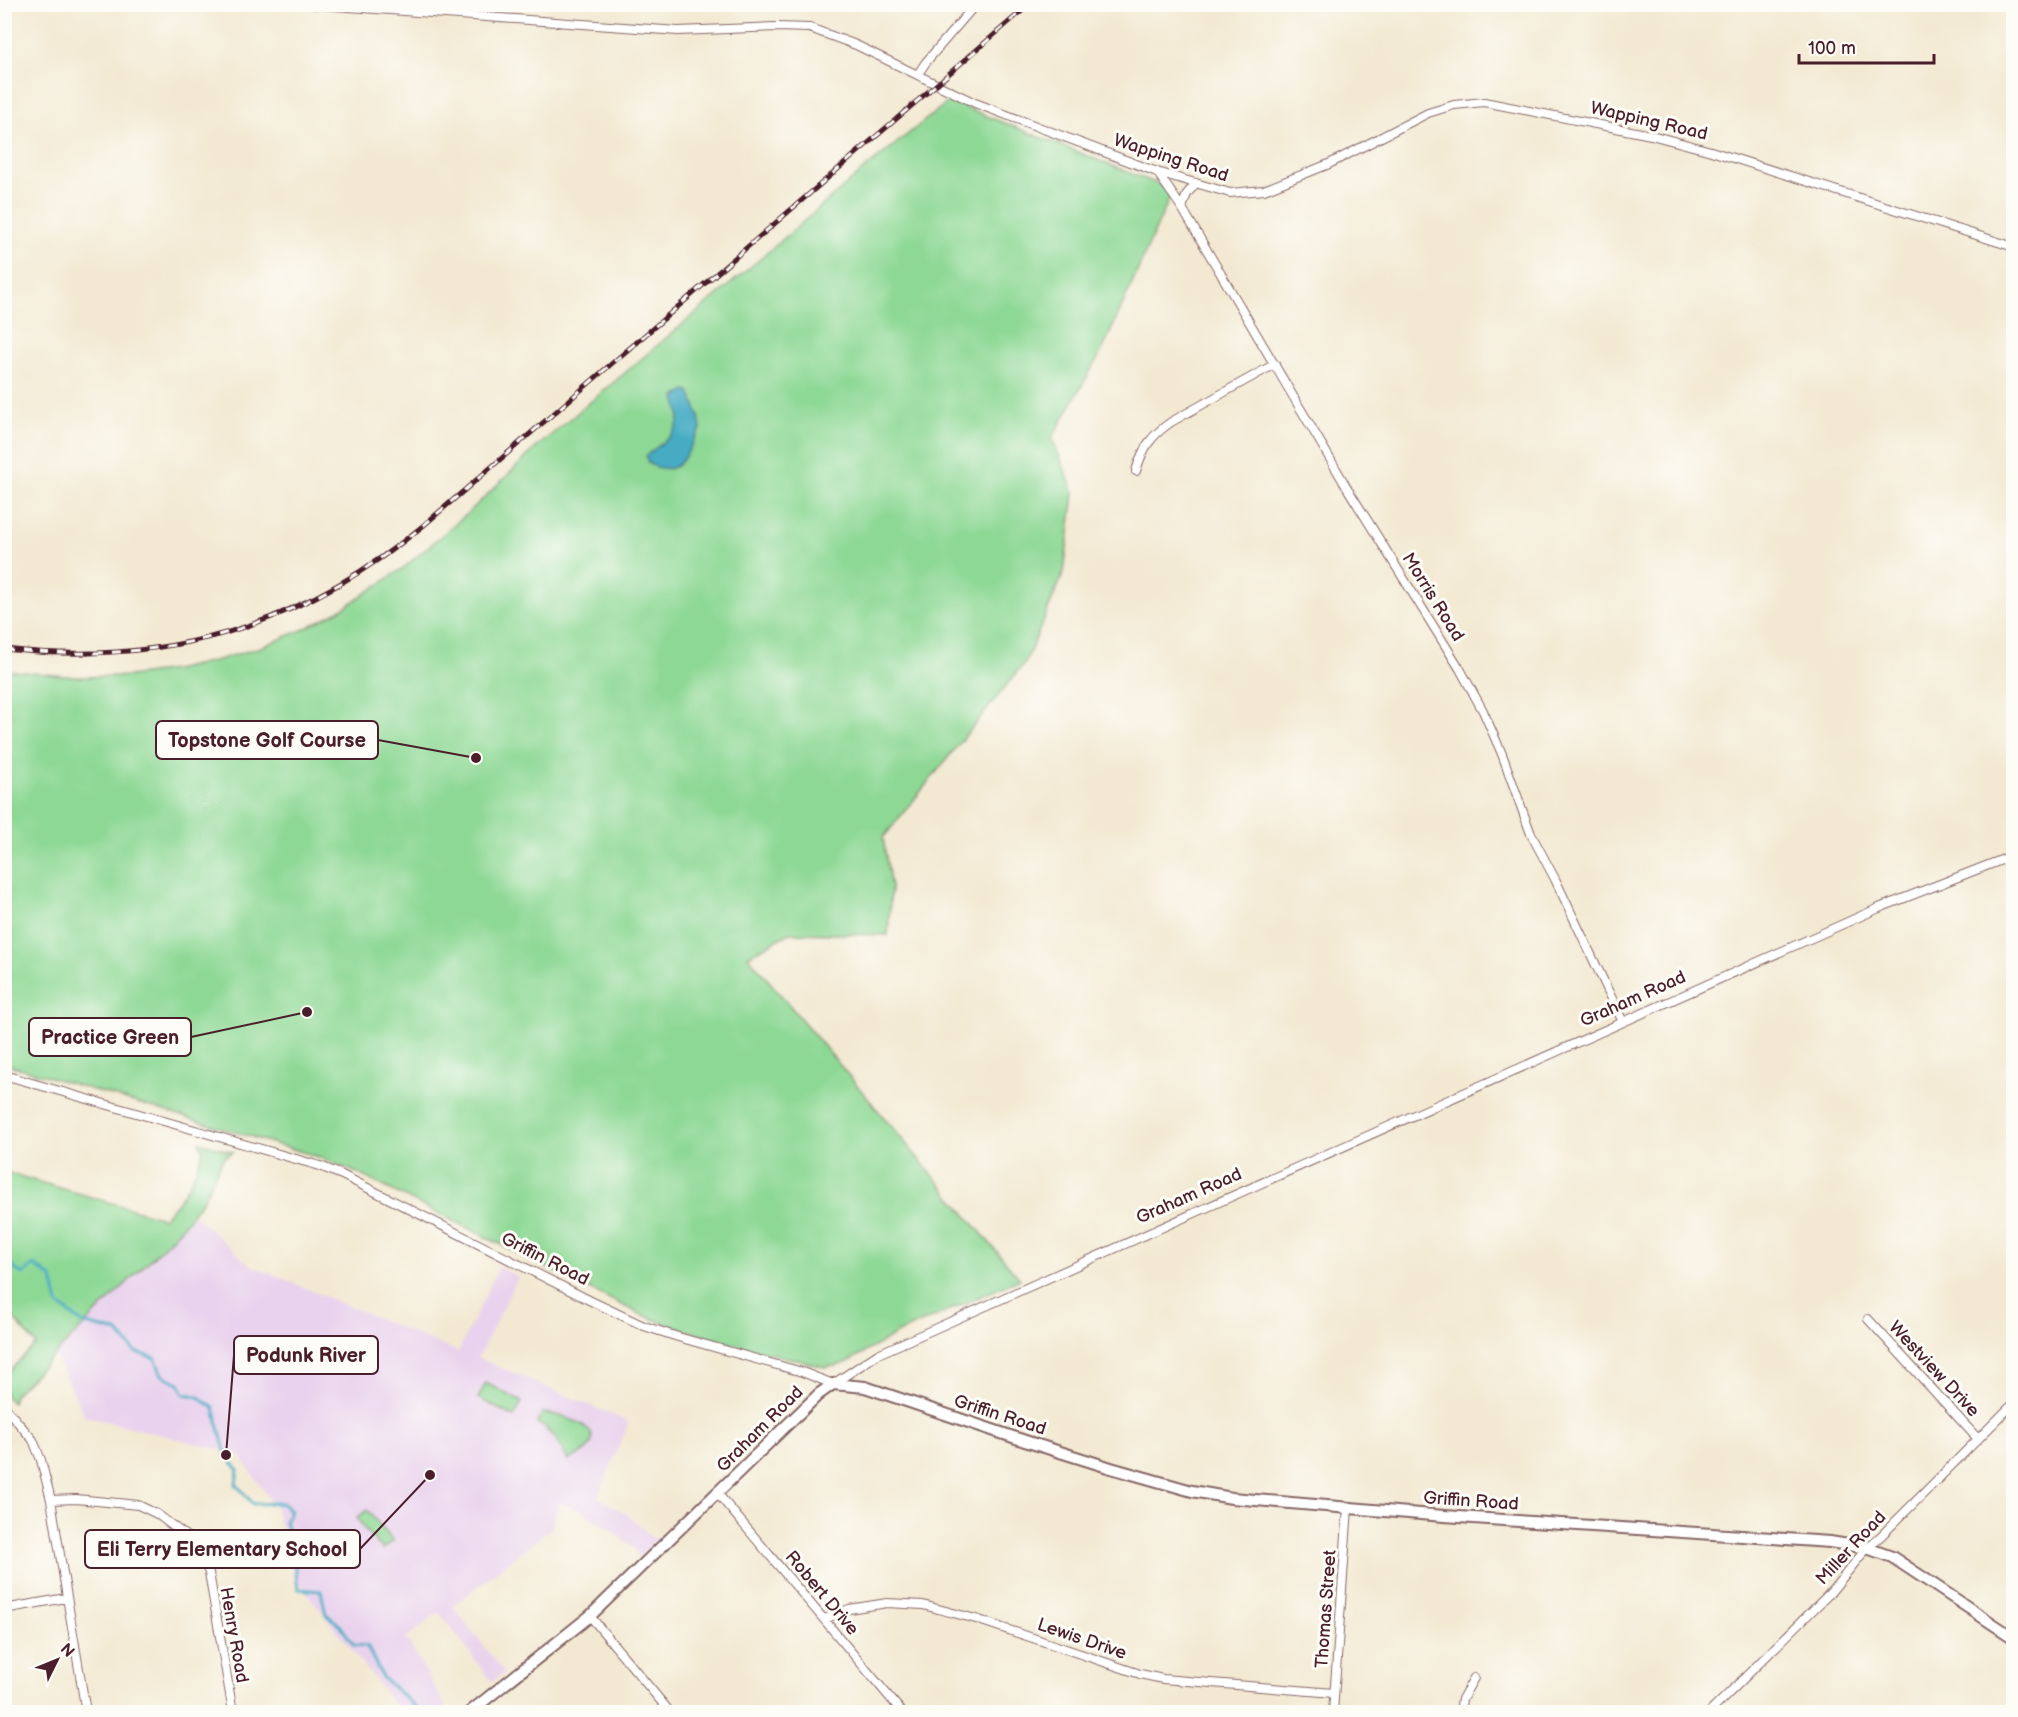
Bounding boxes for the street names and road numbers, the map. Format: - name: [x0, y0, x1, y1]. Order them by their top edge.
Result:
- street label: Wapping Road: [1588, 97, 1710, 145]
- street label: Wapping Road: [1111, 130, 1231, 186]
- street label: Morris Road: [1398, 549, 1468, 645]
- street label: Graham Road: [1577, 966, 1689, 1032]
- street label: Graham Road: [1133, 1163, 1245, 1229]
- street label: Griffin Road: [498, 1228, 592, 1290]
- street label: Westview Drive: [1884, 1317, 1984, 1421]
- street label: Graham Road: [713, 1382, 807, 1476]
- street label: Griffin Road: [951, 1390, 1049, 1440]
- street label: Griffin Road: [1423, 1487, 1519, 1515]
- street label: Miller Road: [1812, 1507, 1890, 1589]
- street label: Robert Drive: [781, 1547, 863, 1640]
- street label: Thomas Street: [1311, 1549, 1341, 1669]
- street label: Henry Road: [215, 1586, 253, 1684]
- street label: Lewis Drive: [1035, 1614, 1130, 1664]

